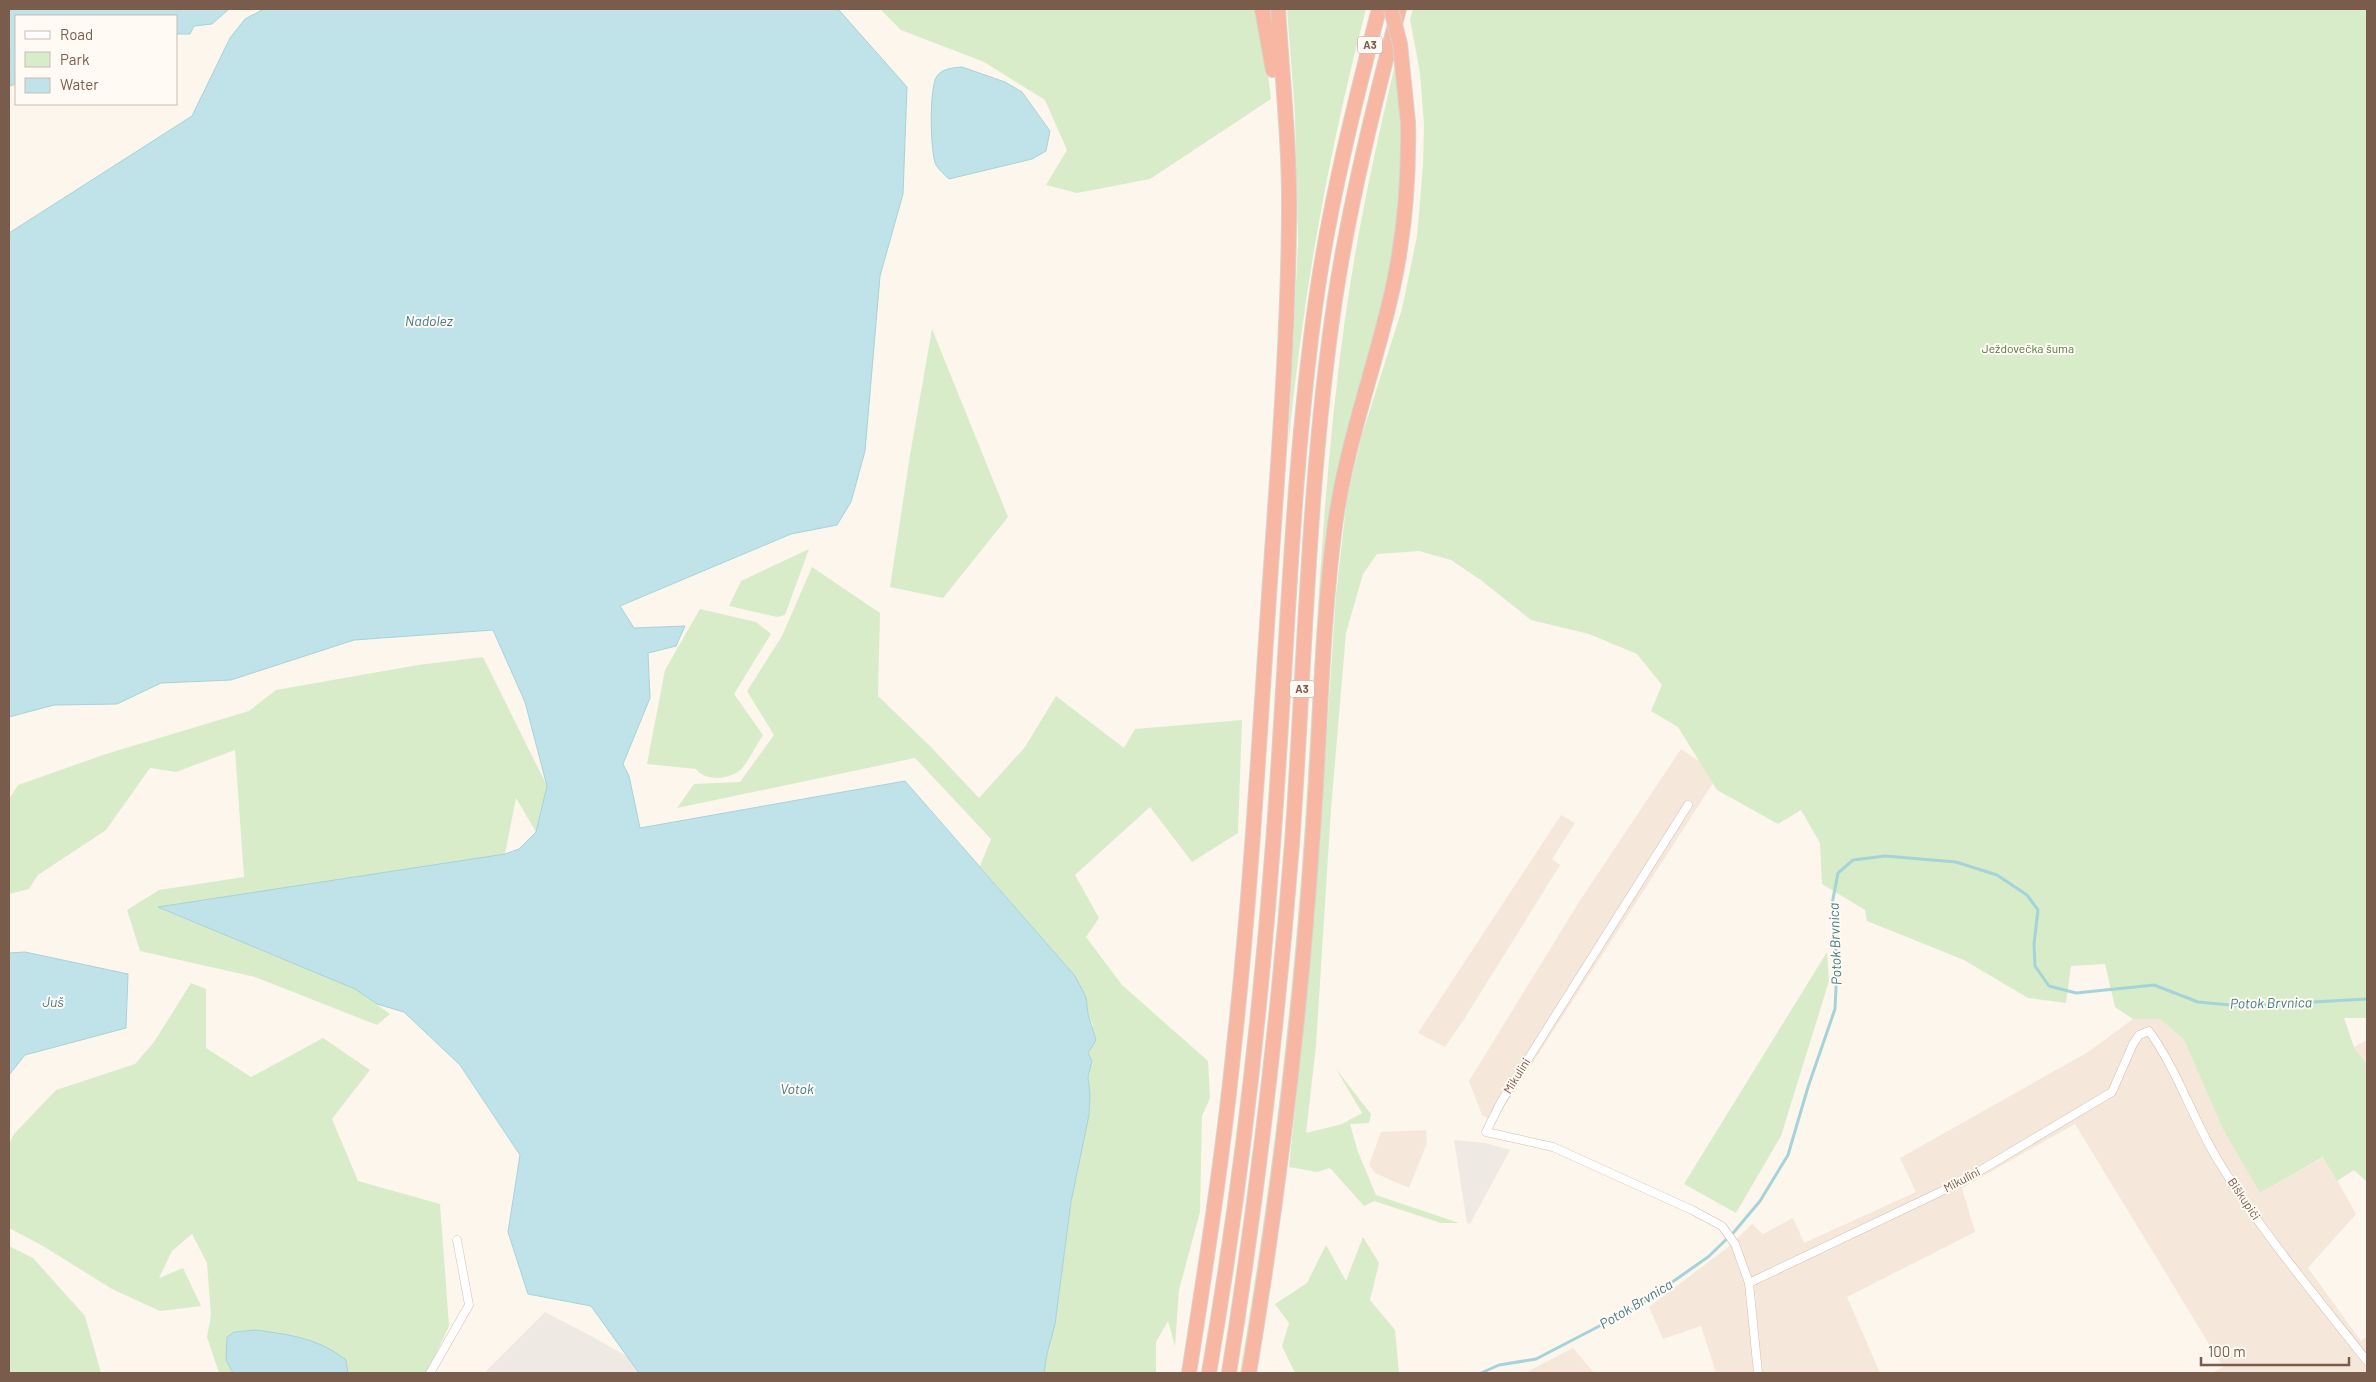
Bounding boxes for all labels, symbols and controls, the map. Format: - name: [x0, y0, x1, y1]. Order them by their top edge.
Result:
- legend: [15, 15, 178, 105]
- text: Road: [60, 25, 93, 43]
- road number: A3: [1358, 36, 1382, 54]
- text: Park: [60, 50, 90, 68]
- text: Water: [60, 75, 99, 93]
- water label: Nadolez: [405, 312, 454, 329]
- park label: Ježdovečka šuma: [1982, 341, 2074, 355]
- road number: A3: [1290, 681, 1314, 698]
- water label: Potok Brvnica: [1825, 903, 1844, 985]
- water label: Juš: [42, 993, 64, 1010]
- water label: Potok Brvnica: [2230, 993, 2312, 1012]
- street label: Mikulini: [1500, 1055, 1533, 1096]
- water label: Votok: [780, 1080, 814, 1097]
- street label: Mikulini: [1941, 1164, 1982, 1195]
- street label: Biškupići: [2226, 1175, 2264, 1222]
- water label: Potok Brvnica: [1596, 1275, 1675, 1332]
- scale bar: [2201, 1334, 2348, 1366]
- text: 100 m: [2208, 1342, 2246, 1360]

